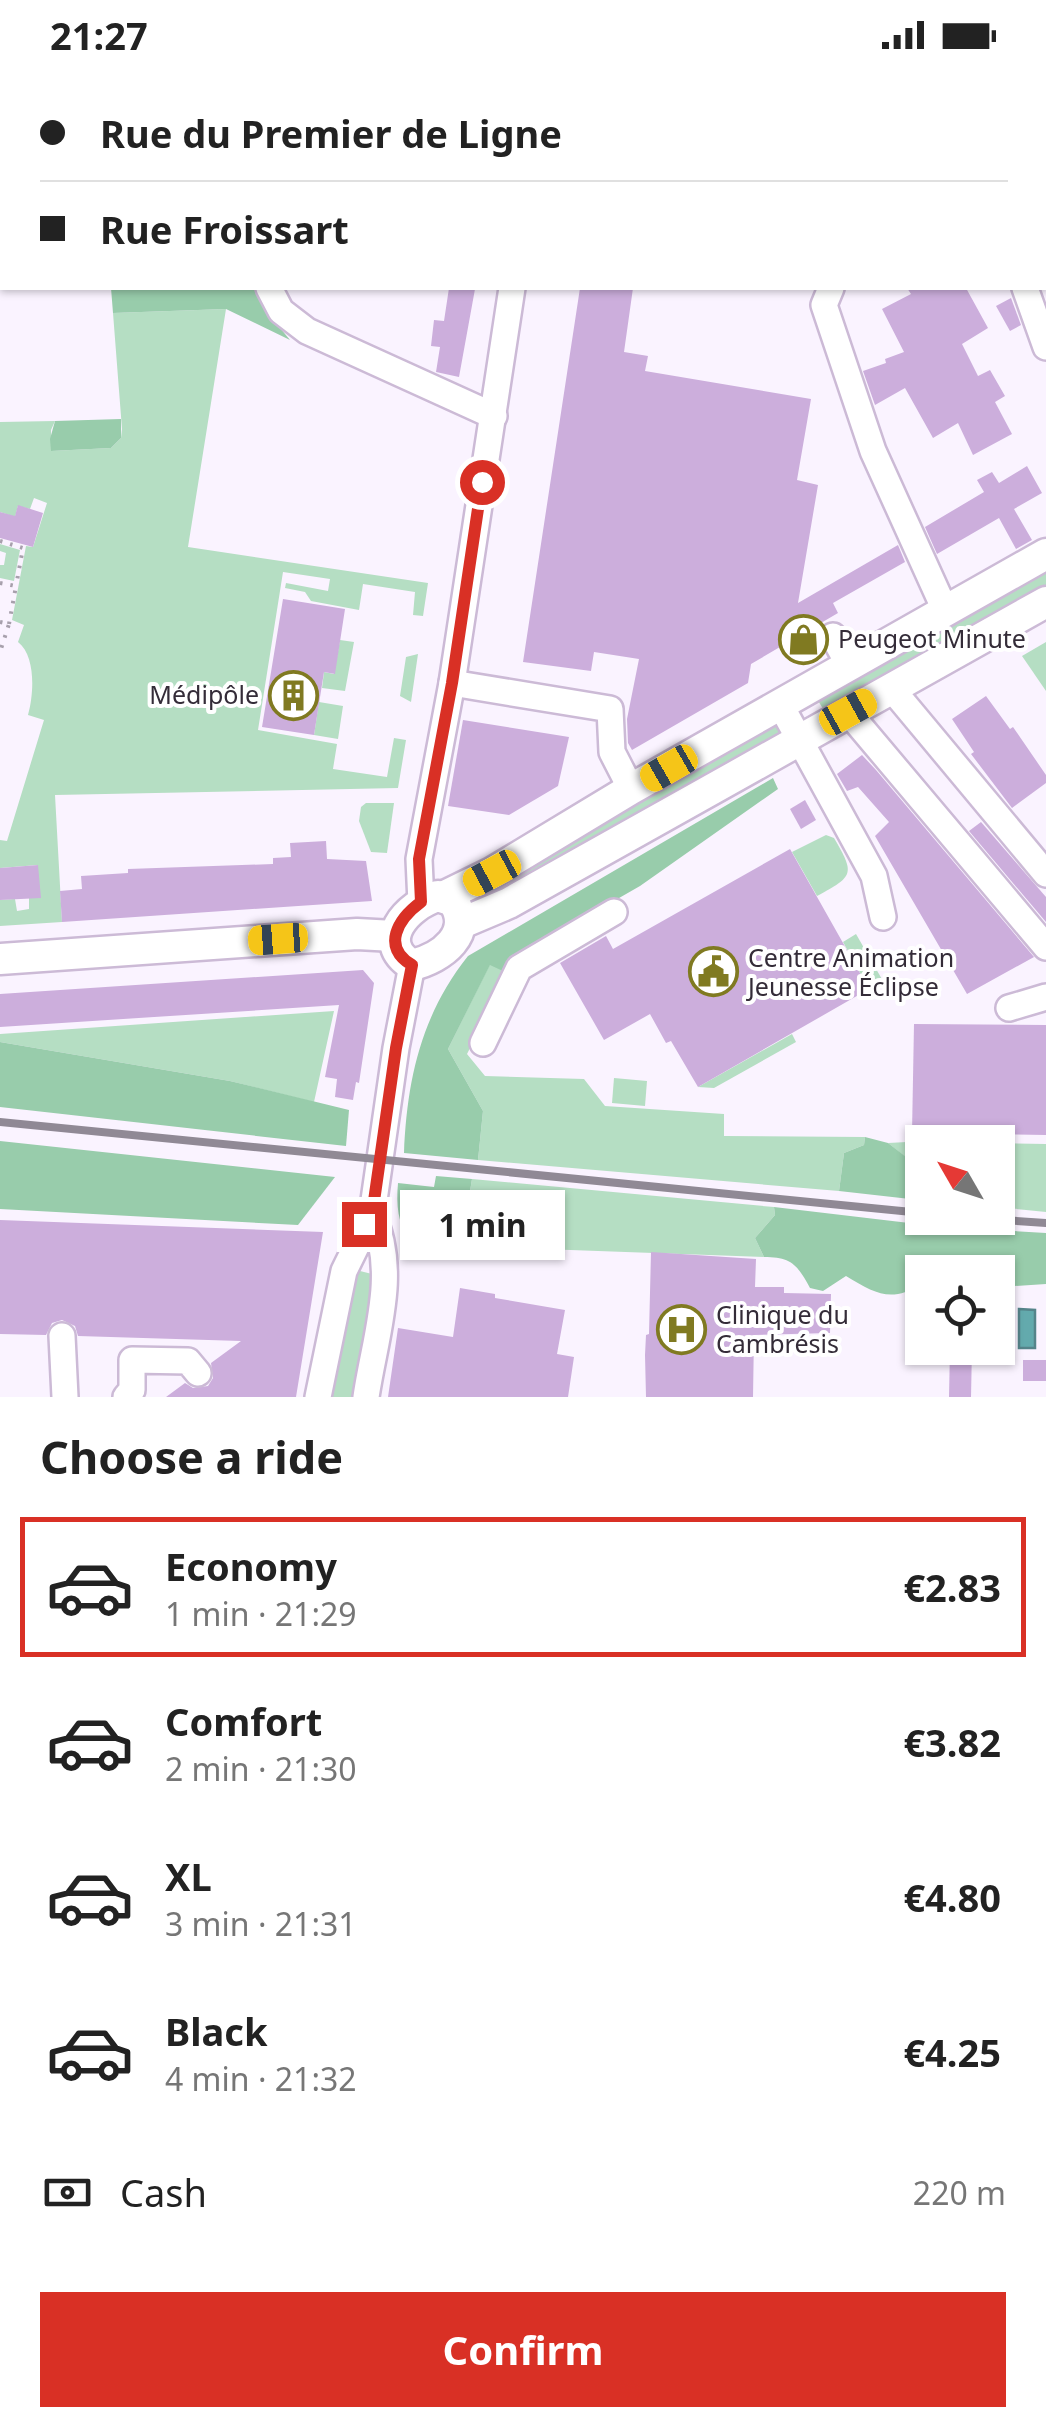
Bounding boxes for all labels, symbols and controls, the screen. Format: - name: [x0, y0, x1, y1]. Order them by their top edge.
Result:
- text: 21:27: [50, 9, 148, 61]
- text: Rue du Premier de Ligne: [100, 107, 562, 159]
- text: Rue Froissart: [100, 203, 349, 255]
- route start: [460, 460, 505, 505]
- shop icon: Peugeot Minute: [777, 613, 829, 665]
- place label: Peugeot Minute: [838, 621, 1026, 655]
- building icon: Médipôle: [268, 669, 320, 721]
- place label: Médipôle: [149, 677, 259, 711]
- car: [814, 684, 882, 740]
- car: [636, 740, 702, 796]
- car: [458, 846, 526, 900]
- car: [247, 922, 309, 956]
- place label: Centre Animation Jeunesse Éclipse: [746, 940, 954, 1003]
- public building icon: Centre Animation Jeunesse Éclipse: [687, 946, 739, 998]
- north arrow: [905, 1125, 1015, 1235]
- map controls: [905, 1125, 1015, 1365]
- callout: 1 min: [399, 1189, 564, 1259]
- route end: [342, 1202, 387, 1247]
- text: 1 min: [438, 1203, 527, 1246]
- button: locate: [905, 1255, 1015, 1365]
- place label: Clinique du Cambrésis: [716, 1297, 849, 1360]
- hospital icon: Clinique du Cambrésis: [655, 1303, 707, 1355]
- text: Choose a ride: [40, 1426, 343, 1487]
- text: Economy: [165, 1540, 337, 1592]
- icon: car: [45, 1542, 135, 1632]
- text: €2.83: [903, 1561, 1001, 1613]
- text: 1 min · 21:29: [165, 1592, 357, 1635]
- text: Comfort: [165, 1695, 322, 1747]
- icon: car: [45, 1697, 135, 1787]
- text: €3.82: [903, 1716, 1001, 1768]
- text: 2 min · 21:30: [165, 1747, 357, 1790]
- text: XL: [165, 1850, 212, 1902]
- icon: car: [45, 1852, 135, 1942]
- text: €4.80: [903, 1871, 1001, 1923]
- text: 3 min · 21:31: [165, 1902, 357, 1945]
- text: Black: [165, 2005, 268, 2057]
- icon: car: [45, 2007, 135, 2097]
- text: €4.25: [903, 2026, 1001, 2078]
- text: 4 min · 21:32: [165, 2057, 357, 2100]
- icon: cash: [40, 2165, 95, 2220]
- text: Cash: [120, 2166, 207, 2218]
- text: 220 m: [913, 2171, 1006, 2214]
- button: Confirm: [40, 2292, 1006, 2407]

